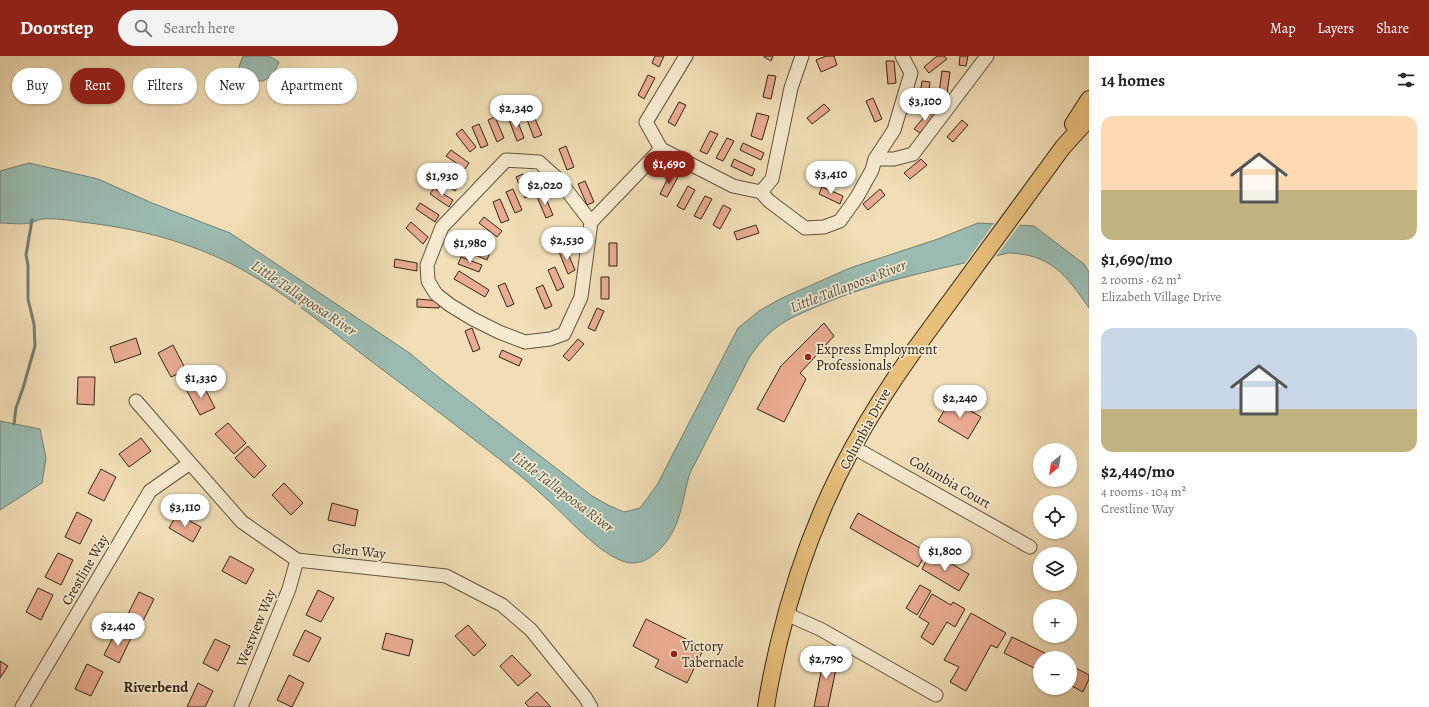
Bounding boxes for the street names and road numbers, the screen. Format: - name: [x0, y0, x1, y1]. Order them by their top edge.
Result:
- street label: Columbia Drive: [835, 385, 895, 473]
- street label: Columbia Court: [906, 451, 995, 513]
- street label: Crestline Way: [57, 531, 113, 609]
- street label: Glen Way: [331, 539, 387, 563]
- street label: Westview Way: [231, 586, 280, 671]

